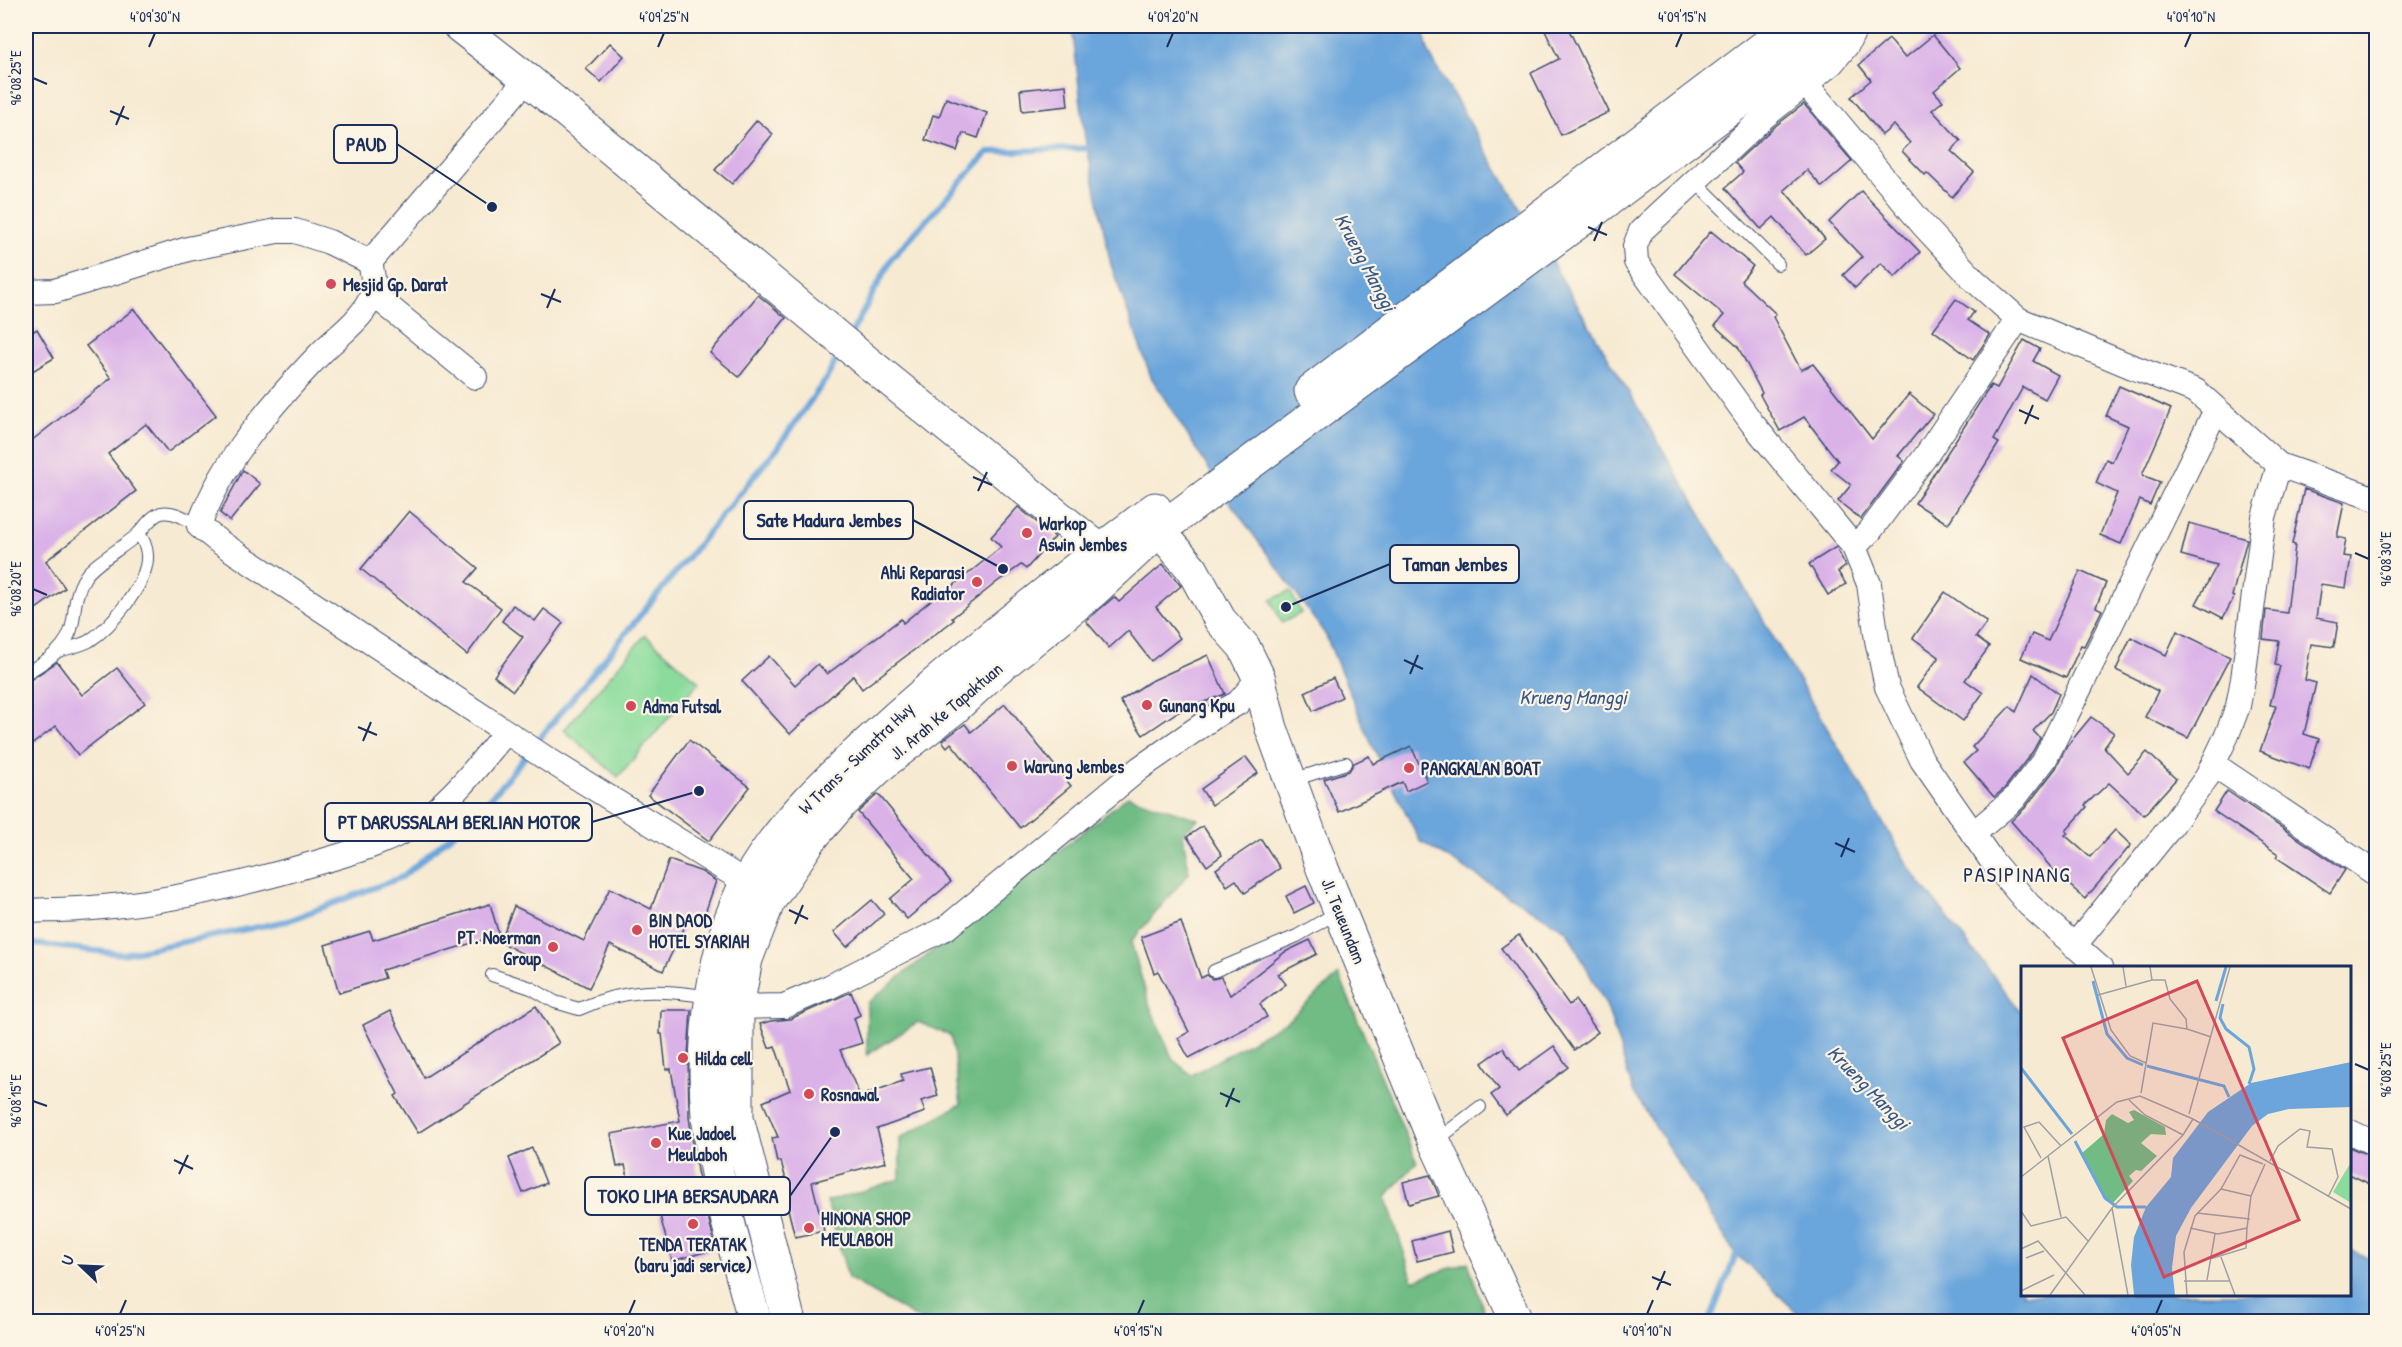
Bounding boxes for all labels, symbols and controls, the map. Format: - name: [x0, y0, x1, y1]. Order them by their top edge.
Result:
- text: 4°09'30"N: [130, 6, 180, 27]
- text: 4°09'25"N: [639, 6, 689, 27]
- text: 4°09'20"N: [1148, 6, 1198, 27]
- text: 4°09'15"N: [1658, 6, 1706, 27]
- text: 4°09'10"N: [2167, 6, 2215, 27]
- text: 96°08'25"E: [5, 50, 26, 106]
- callout: PAUD: [334, 125, 397, 163]
- text: PAUD: [346, 130, 386, 157]
- water label: Krueng Manggi: [1328, 208, 1404, 319]
- place label: Mesjid Gp. Darat: [343, 272, 448, 298]
- marker: Mesjid Gp. Darat: [324, 277, 338, 291]
- callout: Sate Madura Jembes: [744, 501, 913, 539]
- text: Sate Madura Jembes: [757, 506, 902, 533]
- place label: Warkop Aswin Jembes: [1039, 511, 1127, 557]
- marker: Warkop Aswin Jembes: [1020, 526, 1034, 540]
- text: 96°08'30"E: [2375, 531, 2396, 587]
- callout: Taman Jembes: [1390, 545, 1519, 583]
- text: Taman Jembes: [1401, 550, 1508, 577]
- place label: Ahli Reparasi Radiator: [881, 560, 965, 606]
- text: 96°08'20"E: [5, 561, 26, 617]
- marker: Ahli Reparasi Radiator: [970, 575, 984, 589]
- street label: JI. Arah Ke Tapaktuan: [884, 656, 1008, 766]
- water label: Krueng Manggi: [1519, 683, 1629, 711]
- place label: Gunang Kpu: [1159, 693, 1235, 719]
- place label: Adma Futsal: [643, 694, 722, 719]
- street label: W Trans - Sumatra Hwy: [793, 696, 920, 820]
- marker: Gunang Kpu: [1140, 698, 1154, 712]
- marker: Adma Futsal: [624, 699, 638, 713]
- place label: Warung Jembes: [1024, 754, 1124, 780]
- place label: PANGKALAN BOAT: [1421, 756, 1541, 781]
- marker: Warung Jembes: [1005, 759, 1019, 773]
- marker: PANGKALAN BOAT: [1402, 761, 1416, 775]
- callout: PT DARUSSALAM BERLIAN MOTOR: [325, 803, 592, 841]
- text: PT DARUSSALAM BERLIAN MOTOR: [338, 808, 580, 835]
- district label: PASIPINANG: [1963, 860, 2071, 889]
- street label: JI. Teueundam: [1315, 874, 1373, 968]
- place label: BIN DAOD HOTEL SYARIAH: [649, 908, 750, 954]
- marker: BIN DAOD HOTEL SYARIAH: [630, 923, 644, 937]
- place label: PT. Noerman Group: [458, 925, 541, 972]
- marker: PT. Noerman Group: [546, 940, 560, 954]
- inset map: [2021, 966, 2351, 1296]
- water label: Krueng Manggi: [1821, 1039, 1918, 1138]
- text: 96°08'25"E: [2375, 1042, 2396, 1098]
- place label: Hilda cell: [695, 1046, 754, 1071]
- marker: Hilda cell: [676, 1051, 690, 1065]
- text: 96°08'15"E: [5, 1074, 26, 1128]
- place label: Rosnawal: [821, 1082, 880, 1107]
- marker: Rosnawal: [802, 1087, 816, 1101]
- place label: Kue Jadoel Meulaboh: [668, 1121, 737, 1167]
- marker: Kue Jadoel Meulaboh: [649, 1136, 663, 1150]
- callout: TOKO LIMA BERSAUDARA: [585, 1177, 790, 1215]
- text: TOKO LIMA BERSAUDARA: [596, 1182, 779, 1209]
- place label: HINONA SHOP MEULABOH: [821, 1206, 911, 1252]
- marker: TENDA TERATAK (baru jadi service): [686, 1217, 700, 1231]
- marker: HINONA SHOP MEULABOH: [802, 1221, 816, 1235]
- place label: TENDA TERATAK (baru jadi service): [634, 1232, 752, 1278]
- north arrow: [51, 1236, 111, 1296]
- text: U: [55, 1252, 79, 1268]
- text: 4°09'25"N: [95, 1320, 145, 1341]
- text: 4°09'20"N: [604, 1320, 654, 1341]
- text: 4°09'15"N: [1114, 1320, 1162, 1341]
- text: 4°09'10"N: [1623, 1320, 1671, 1341]
- text: 4°09'05"N: [2131, 1320, 2181, 1341]

